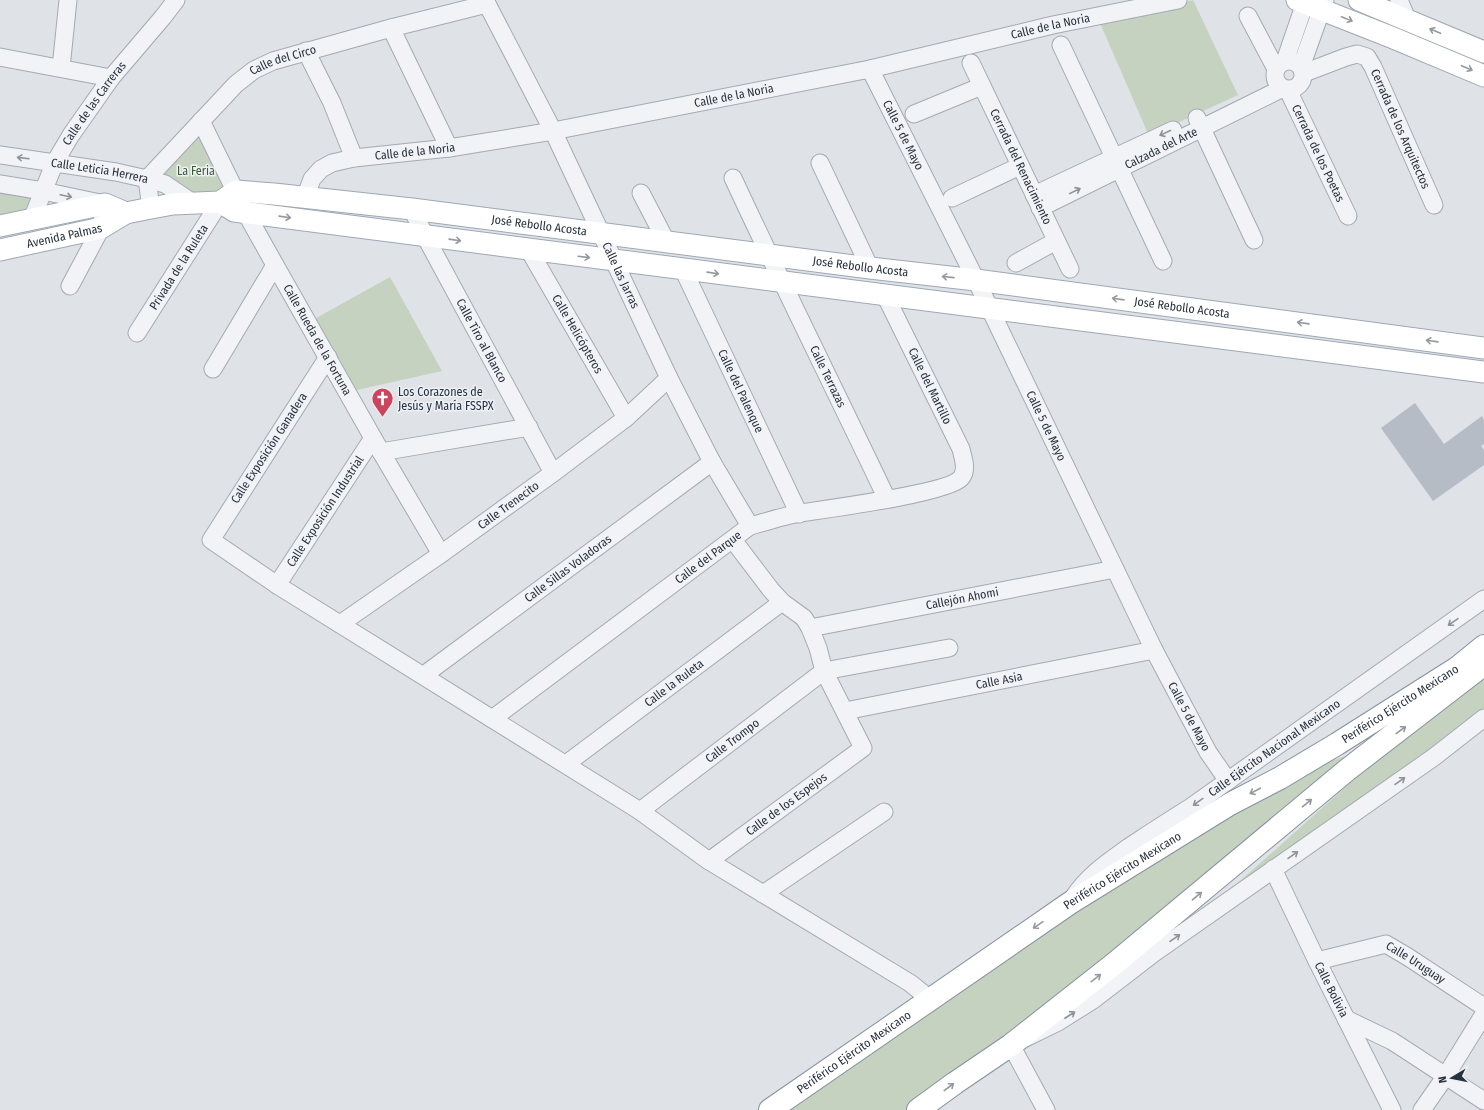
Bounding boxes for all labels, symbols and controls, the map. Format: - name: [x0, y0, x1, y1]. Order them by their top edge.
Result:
- street label: Calle de la Noria: [1009, 11, 1091, 42]
- one-way arrow: [1340, 16, 1352, 23]
- one-way arrow: [1430, 27, 1442, 34]
- street label: Calle del Circo: [247, 42, 318, 78]
- street label: Calle de las Carreras: [60, 59, 129, 148]
- one-way arrow: [1460, 65, 1472, 73]
- street label: Cerrada de los Arquitectos: [1368, 67, 1433, 191]
- street label: Calle de la Noria: [693, 81, 775, 110]
- street label: Calle 5 de Mayo: [880, 98, 927, 172]
- street label: Cerrada de los Poetas: [1289, 102, 1347, 204]
- street label: Cerrada del Renacimiento: [987, 107, 1055, 227]
- street label: Calzada del Arte: [1122, 124, 1200, 172]
- one-way arrow: [1159, 130, 1171, 137]
- street label: Calle de la Noria: [374, 140, 456, 163]
- one-way arrow: [17, 154, 30, 162]
- street label: Calle Leticia Herrera: [50, 156, 150, 186]
- park label: La Feria: [177, 164, 215, 178]
- one-way arrow: [1069, 186, 1081, 194]
- one-way arrow: [59, 192, 72, 200]
- street label: José Rebollo Acosta: [491, 212, 588, 238]
- one-way arrow: [278, 214, 291, 221]
- street label: Avenida Palmas: [25, 221, 104, 251]
- street label: Privada de la Ruleta: [147, 222, 211, 312]
- one-way arrow: [448, 236, 461, 244]
- street label: Calle las Jarras: [599, 240, 642, 311]
- one-way arrow: [577, 253, 590, 261]
- street label: José Rebollo Acosta: [812, 254, 909, 279]
- one-way arrow: [706, 269, 719, 277]
- one-way arrow: [942, 273, 955, 280]
- street label: Calle Rueda de la Fortuna: [280, 282, 355, 398]
- street label: Calle Helicópteros: [549, 292, 606, 376]
- street label: José Rebollo Acosta: [1133, 294, 1231, 321]
- one-way arrow: [1112, 295, 1125, 303]
- street label: Calle Tiro al Blanco: [453, 296, 510, 385]
- one-way arrow: [1297, 319, 1310, 327]
- one-way arrow: [1425, 337, 1438, 345]
- street label: Calle Terrazas: [807, 343, 849, 410]
- street label: Calle del Martillo: [905, 346, 955, 426]
- street label: Calle del Palenque: [715, 347, 767, 435]
- place label: Los Corazones de Jesús y María FSSPX: [398, 385, 494, 413]
- church icon: Los Corazones de Jesús y María FSSPX: [370, 386, 396, 419]
- street label: Calle 5 de Mayo: [1023, 388, 1069, 463]
- street label: Calle Exposición Ganadera: [228, 390, 310, 506]
- street label: Calle Exposición Industrial: [284, 453, 366, 569]
- street label: Calle Trenecito: [475, 478, 542, 532]
- street label: Calle del Parque: [672, 528, 744, 587]
- street label: Calle Sillas Voladoras: [522, 532, 614, 605]
- street label: Callejón Ahomi: [925, 585, 1000, 612]
- one-way arrow: [1447, 618, 1458, 626]
- street label: Calle la Ruleta: [642, 656, 706, 710]
- street label: Periférico Ejército Mexicano: [1339, 662, 1461, 746]
- street label: Calle Asia: [975, 669, 1024, 692]
- street label: Calle 5 de Mayo: [1165, 680, 1213, 753]
- street label: Calle Ejército Nacional Mexicano: [1206, 696, 1343, 799]
- street label: Calle Trompo: [703, 716, 762, 766]
- one-way arrow: [1395, 725, 1406, 734]
- street label: Calle de los Espejos: [743, 770, 830, 839]
- one-way arrow: [1394, 777, 1405, 785]
- one-way arrow: [1249, 788, 1261, 796]
- one-way arrow: [1193, 798, 1204, 806]
- one-way arrow: [1302, 799, 1313, 807]
- street label: Periférico Ejército Mexicano: [1061, 829, 1184, 912]
- one-way arrow: [1287, 851, 1298, 859]
- one-way arrow: [1192, 891, 1202, 900]
- one-way arrow: [1032, 921, 1043, 929]
- one-way arrow: [1170, 934, 1181, 942]
- street label: Calle Uruguay: [1384, 939, 1448, 987]
- street label: Calle Bolivia: [1312, 960, 1351, 1020]
- one-way arrow: [1091, 973, 1102, 982]
- street label: Periférico Ejército Mexicano: [794, 1008, 914, 1096]
- one-way arrow: [1064, 1010, 1076, 1018]
- north arrow: [1432, 1058, 1472, 1098]
- text: N: [1436, 1075, 1450, 1084]
- one-way arrow: [944, 1083, 955, 1091]

